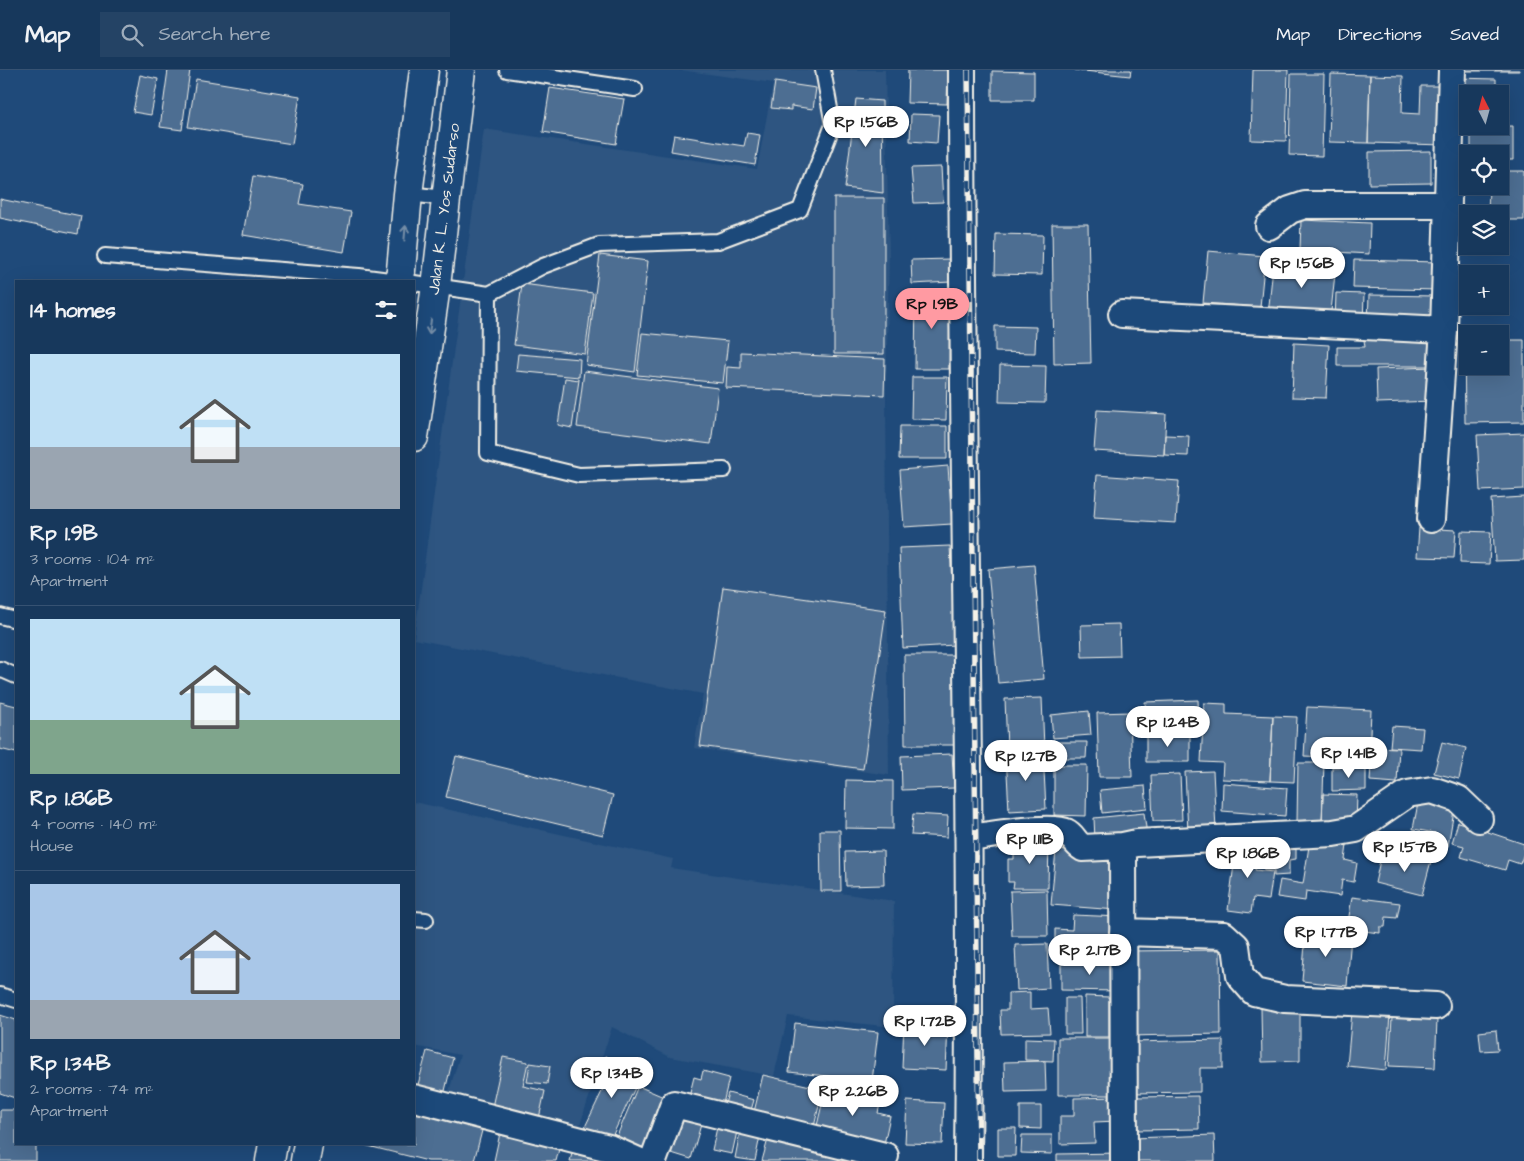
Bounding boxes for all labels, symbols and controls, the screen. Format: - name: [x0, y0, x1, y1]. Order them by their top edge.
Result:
- search box: [100, 12, 450, 57]
- text: Map: [25, 18, 70, 52]
- icon: search: [118, 21, 146, 49]
- text: Search here: [158, 21, 271, 48]
- text: Map: [1276, 22, 1310, 47]
- text: Directions: [1338, 22, 1422, 47]
- text: Saved: [1450, 22, 1499, 47]
- north arrow: [1459, 85, 1509, 135]
- map controls: [1459, 85, 1509, 375]
- pin: Rp 1.56B: [814, 106, 918, 148]
- text: Rp 1.56B: [834, 111, 898, 133]
- street label: Jalan K. L. Yos Sudarso: [423, 122, 465, 296]
- button: locate: [1459, 145, 1509, 195]
- button: layers: [1459, 205, 1509, 255]
- one-way arrow: [400, 225, 409, 241]
- pin: Rp 1.56B: [1250, 246, 1354, 289]
- text: Rp 1.56B: [1270, 252, 1334, 274]
- button: +: [1459, 265, 1509, 315]
- pin: Rp 1.9B: [886, 288, 978, 330]
- text: Rp 1.9B: [906, 293, 958, 315]
- text: 14 homes: [30, 296, 116, 325]
- icon: filters: [372, 296, 400, 324]
- one-way arrow: [425, 319, 435, 335]
- button: −: [1459, 325, 1509, 375]
- icon: home: [170, 386, 260, 476]
- text: Rp 1.9B: [30, 519, 98, 548]
- text: 3 rooms · 104 m²: [30, 548, 155, 570]
- text: Apartment: [30, 570, 108, 592]
- icon: home: [170, 652, 260, 742]
- pin: Rp 1.24B: [1116, 706, 1220, 748]
- text: Rp 1.24B: [1137, 711, 1199, 733]
- pin: Rp 1.41B: [1297, 736, 1401, 779]
- pin: Rp 1.27B: [974, 740, 1078, 782]
- text: Rp 1.41B: [1321, 742, 1377, 764]
- text: Rp 1.27B: [995, 745, 1057, 767]
- text: Rp 1.86B: [30, 784, 112, 813]
- text: 4 rooms · 140 m²: [30, 813, 158, 835]
- pin: Rp 1.11B: [978, 822, 1082, 865]
- text: Rp 1.11B: [1007, 828, 1053, 850]
- pin: Rp 1.57B: [1353, 830, 1457, 873]
- text: House: [30, 835, 74, 857]
- pin: Rp 1.86B: [1196, 836, 1300, 879]
- text: Rp 1.57B: [1373, 836, 1437, 858]
- text: Rp 1.86B: [1217, 842, 1279, 864]
- pin: Rp 1.77B: [1274, 916, 1378, 958]
- icon: home: [170, 917, 260, 1007]
- text: Rp 1.77B: [1295, 921, 1357, 943]
- pin: Rp 2.17B: [1038, 934, 1142, 976]
- text: Rp 2.17B: [1059, 939, 1121, 961]
- pin: Rp 1.72B: [873, 1004, 977, 1047]
- text: Rp 1.72B: [894, 1010, 956, 1032]
- text: Rp 1.34B: [30, 1049, 111, 1078]
- pin: Rp 1.34B: [560, 1056, 664, 1099]
- text: Rp 1.34B: [581, 1062, 643, 1084]
- pin: Rp 2.26B: [801, 1074, 905, 1117]
- text: 2 rooms · 74 m²: [30, 1078, 154, 1100]
- text: Rp 2.26B: [819, 1080, 887, 1102]
- text: Apartment: [30, 1100, 108, 1122]

